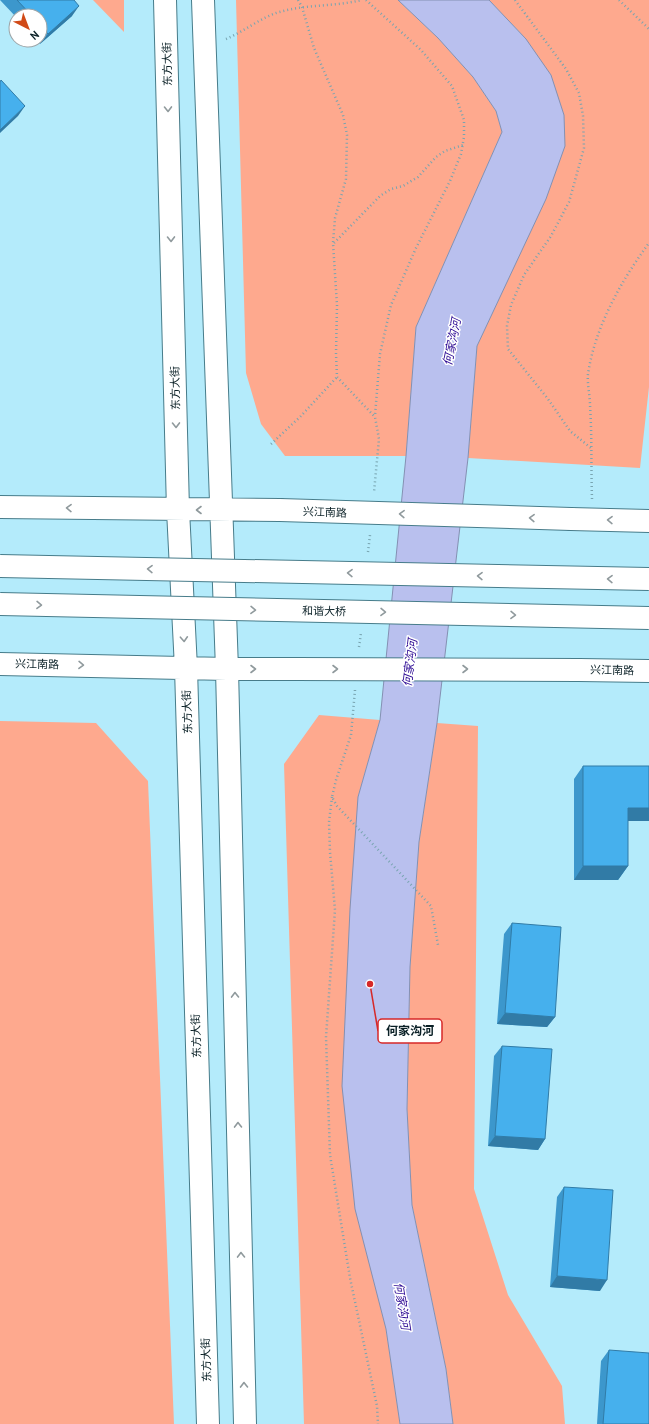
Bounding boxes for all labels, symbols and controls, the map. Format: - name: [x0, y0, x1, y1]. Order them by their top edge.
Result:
- north arrow: [8, 8, 48, 48]
- text: N: [27, 28, 42, 43]
- street label: 东方大街: [160, 42, 174, 86]
- one-way arrow: [164, 106, 172, 112]
- one-way arrow: [167, 236, 175, 242]
- water label: 何家沟河: [440, 315, 464, 367]
- street label: 东方大街: [168, 366, 182, 410]
- one-way arrow: [171, 422, 180, 428]
- one-way arrow: [66, 504, 72, 512]
- street label: 兴江南路: [303, 504, 347, 520]
- one-way arrow: [196, 506, 202, 514]
- one-way arrow: [399, 510, 405, 518]
- one-way arrow: [529, 514, 535, 522]
- one-way arrow: [607, 516, 613, 524]
- one-way arrow: [147, 565, 153, 573]
- one-way arrow: [347, 569, 353, 577]
- one-way arrow: [477, 572, 483, 580]
- one-way arrow: [607, 574, 613, 583]
- one-way arrow: [36, 601, 42, 609]
- street label: 和谐大桥: [302, 604, 346, 618]
- one-way arrow: [250, 606, 256, 614]
- one-way arrow: [380, 608, 386, 617]
- one-way arrow: [510, 611, 516, 619]
- one-way arrow: [180, 636, 189, 642]
- water label: 何家沟河: [399, 636, 420, 688]
- street label: 兴江南路: [15, 657, 59, 671]
- one-way arrow: [78, 661, 84, 670]
- street label: 兴江南路: [590, 663, 634, 677]
- one-way arrow: [250, 665, 256, 673]
- one-way arrow: [332, 665, 338, 673]
- one-way arrow: [462, 665, 468, 673]
- street label: 东方大街: [179, 690, 195, 734]
- one-way arrow: [231, 992, 239, 998]
- street label: 东方大街: [188, 1014, 204, 1058]
- callout: 何家沟河: [378, 1019, 442, 1043]
- text: 何家沟河: [386, 1023, 434, 1038]
- one-way arrow: [234, 1122, 242, 1128]
- one-way arrow: [237, 1252, 245, 1258]
- water label: 何家沟河: [391, 1281, 414, 1333]
- street label: 东方大街: [198, 1338, 214, 1382]
- one-way arrow: [240, 1382, 249, 1388]

